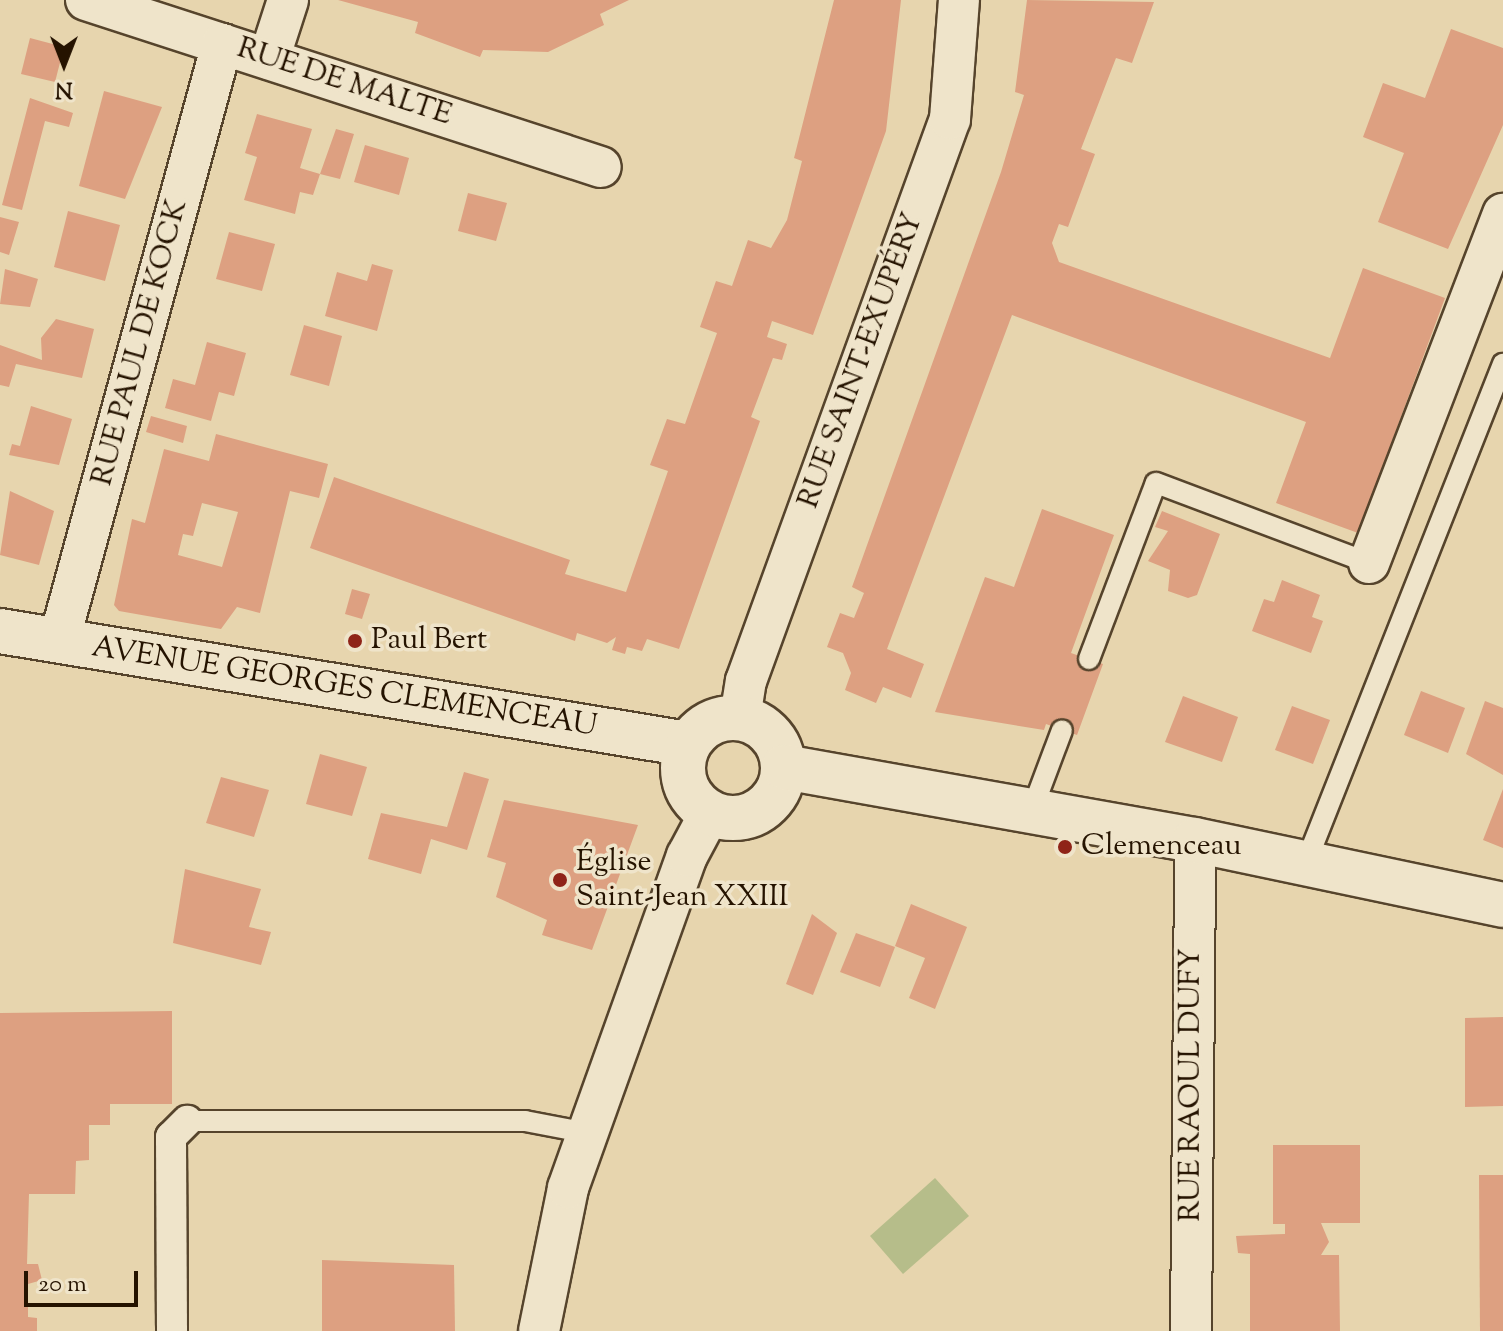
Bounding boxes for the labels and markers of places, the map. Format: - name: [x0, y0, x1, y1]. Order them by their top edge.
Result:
- place label: Paul Bert: [371, 623, 487, 659]
- marker: Paul Bert: [346, 632, 364, 650]
- place label: Clemenceau: [1081, 829, 1241, 865]
- marker: Clemenceau: [1056, 838, 1074, 856]
- place label: Église Saint-Jean XXIII: [576, 845, 788, 916]
- marker: Église Saint-Jean XXIII: [551, 871, 569, 889]

